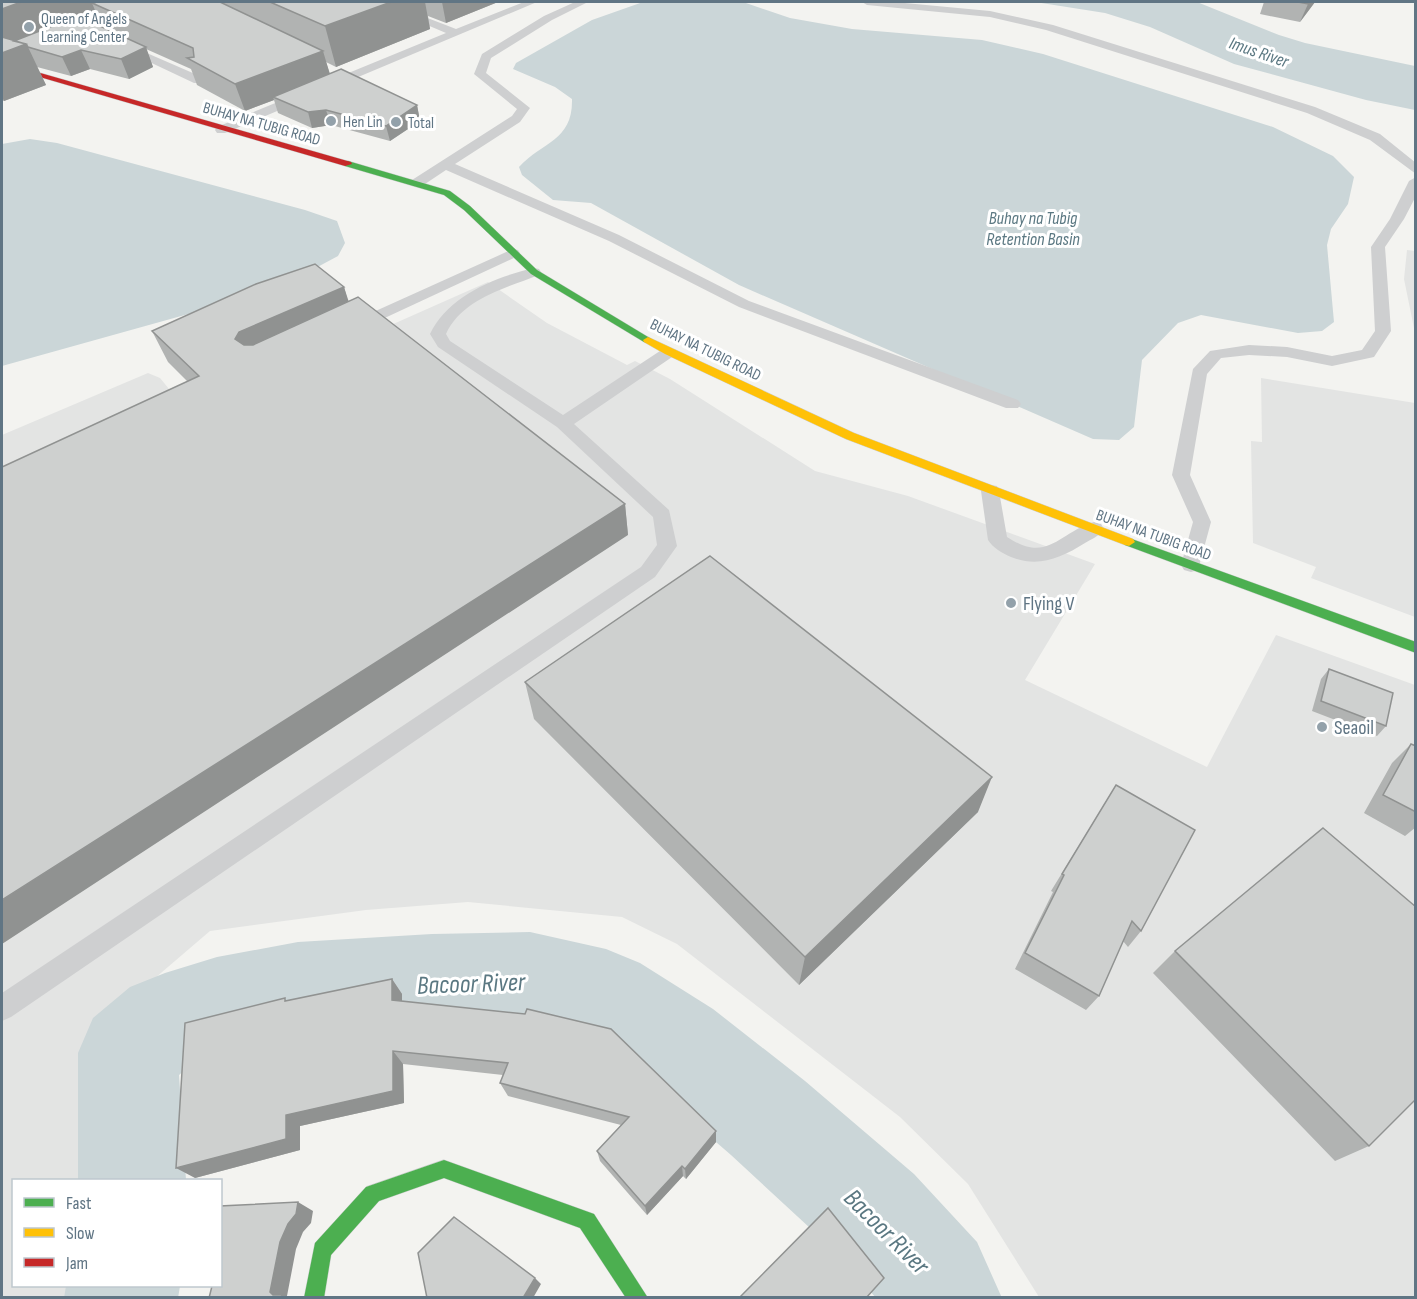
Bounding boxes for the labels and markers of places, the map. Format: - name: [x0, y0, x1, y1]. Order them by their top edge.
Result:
- place label: Queen of Angels Learning Center: [41, 10, 127, 47]
- marker: Queen of Angels Learning Center: [22, 20, 36, 34]
- place label: Hen Lin: [343, 113, 383, 132]
- marker: Hen Lin: [324, 114, 338, 128]
- place label: Total: [408, 114, 434, 133]
- marker: Total: [389, 115, 403, 129]
- place label: Flying V: [1023, 592, 1074, 616]
- marker: Flying V: [1004, 596, 1018, 610]
- place label: Seaoil: [1334, 716, 1374, 740]
- marker: Seaoil: [1315, 720, 1329, 734]

